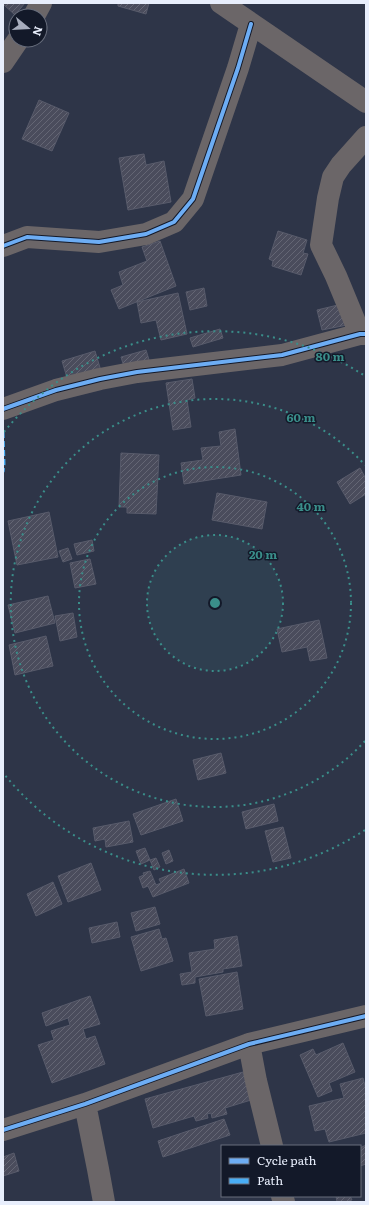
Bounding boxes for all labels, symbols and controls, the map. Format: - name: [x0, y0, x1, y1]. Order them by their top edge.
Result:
- north arrow: [8, 8, 48, 48]
- text: N: [29, 25, 47, 38]
- text: 80 m: [316, 347, 344, 365]
- text: 60 m: [287, 408, 315, 426]
- text: 40 m: [297, 497, 326, 515]
- text: 20 m: [249, 545, 277, 563]
- centre of rings: [208, 596, 222, 610]
- legend: [221, 1145, 361, 1197]
- text: Cycle path: [257, 1151, 317, 1169]
- text: Path: [257, 1171, 283, 1189]

